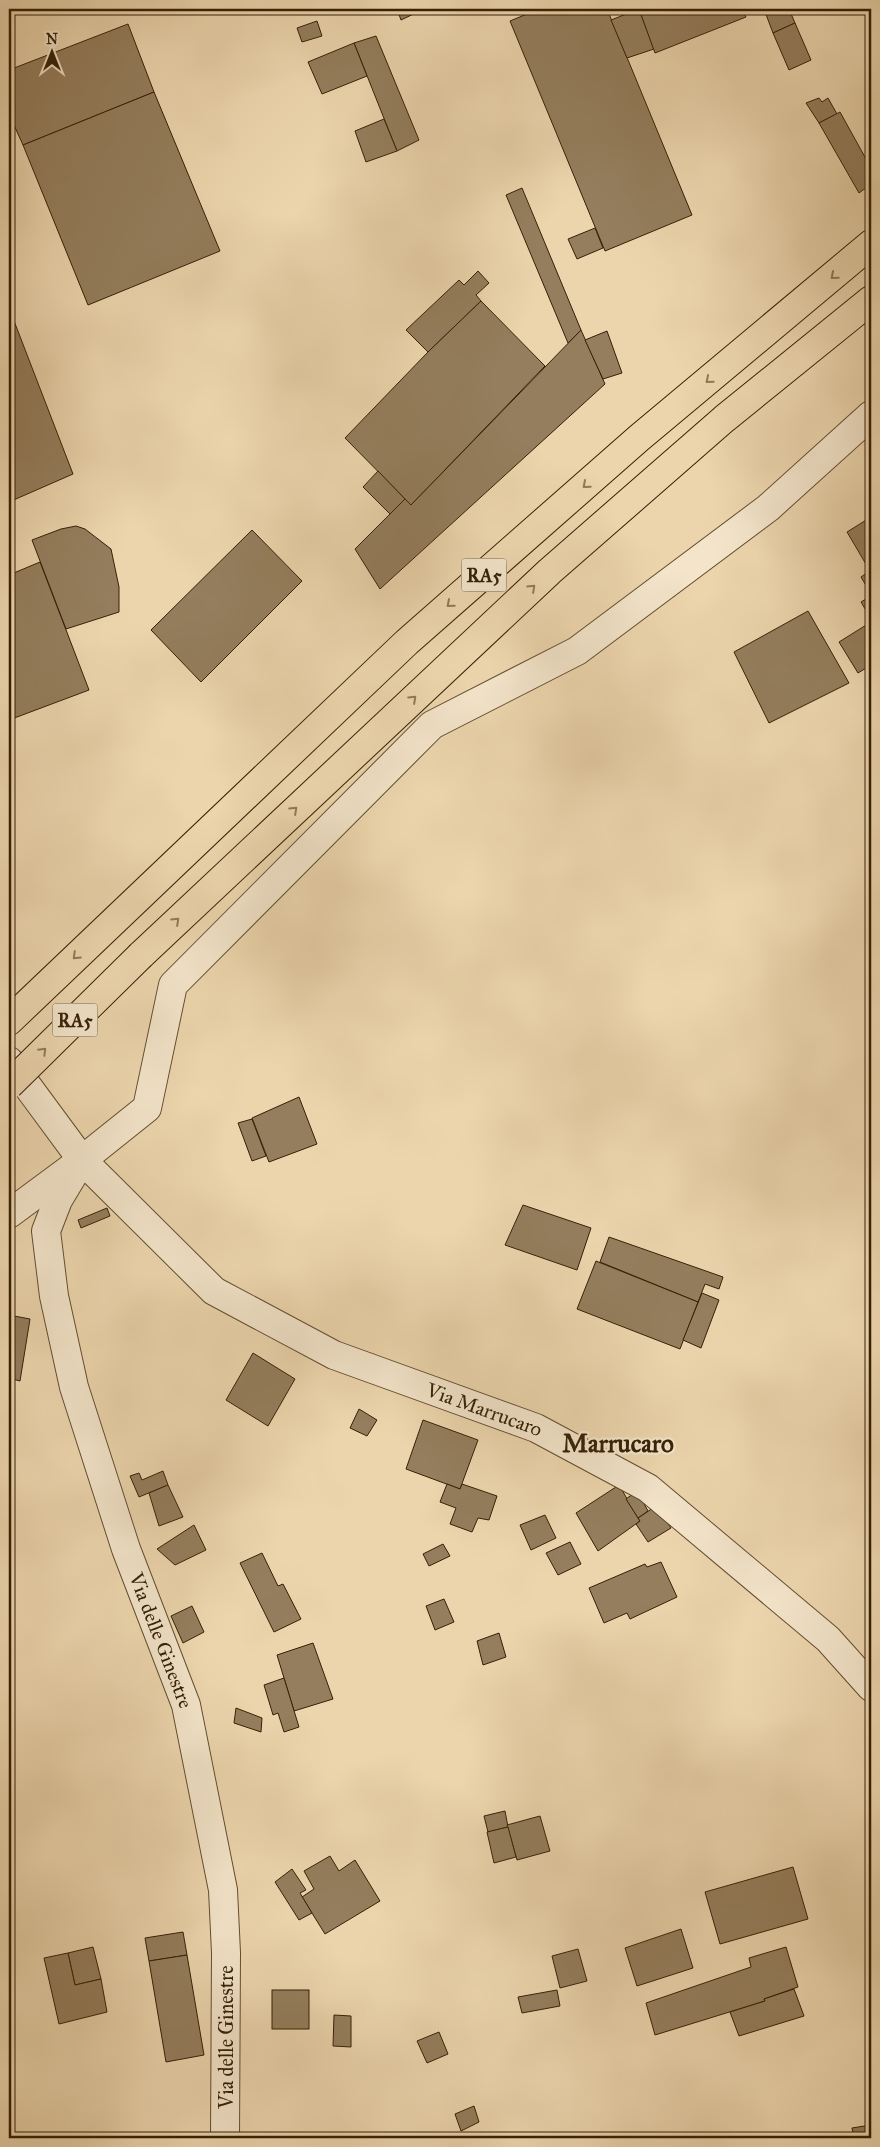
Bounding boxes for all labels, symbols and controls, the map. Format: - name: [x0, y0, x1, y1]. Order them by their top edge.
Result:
- north arrow: [28, 28, 78, 78]
- text: N: [46, 31, 58, 48]
- one-way arrow: [831, 270, 840, 278]
- one-way arrow: [706, 374, 715, 382]
- one-way arrow: [582, 480, 591, 489]
- road number: RA5: [462, 558, 506, 592]
- one-way arrow: [526, 585, 535, 594]
- one-way arrow: [447, 598, 456, 607]
- one-way arrow: [407, 696, 416, 705]
- one-way arrow: [289, 807, 298, 816]
- one-way arrow: [170, 918, 179, 927]
- one-way arrow: [73, 950, 82, 959]
- road number: RA5: [52, 1004, 98, 1036]
- one-way arrow: [38, 1048, 47, 1057]
- street label: Via Marrucaro: [422, 1377, 547, 1441]
- district label: Marrucaro: [562, 1428, 674, 1459]
- street label: Via delle Ginestre: [124, 1568, 198, 1712]
- street label: Via delle Ginestre: [214, 1965, 238, 2110]

